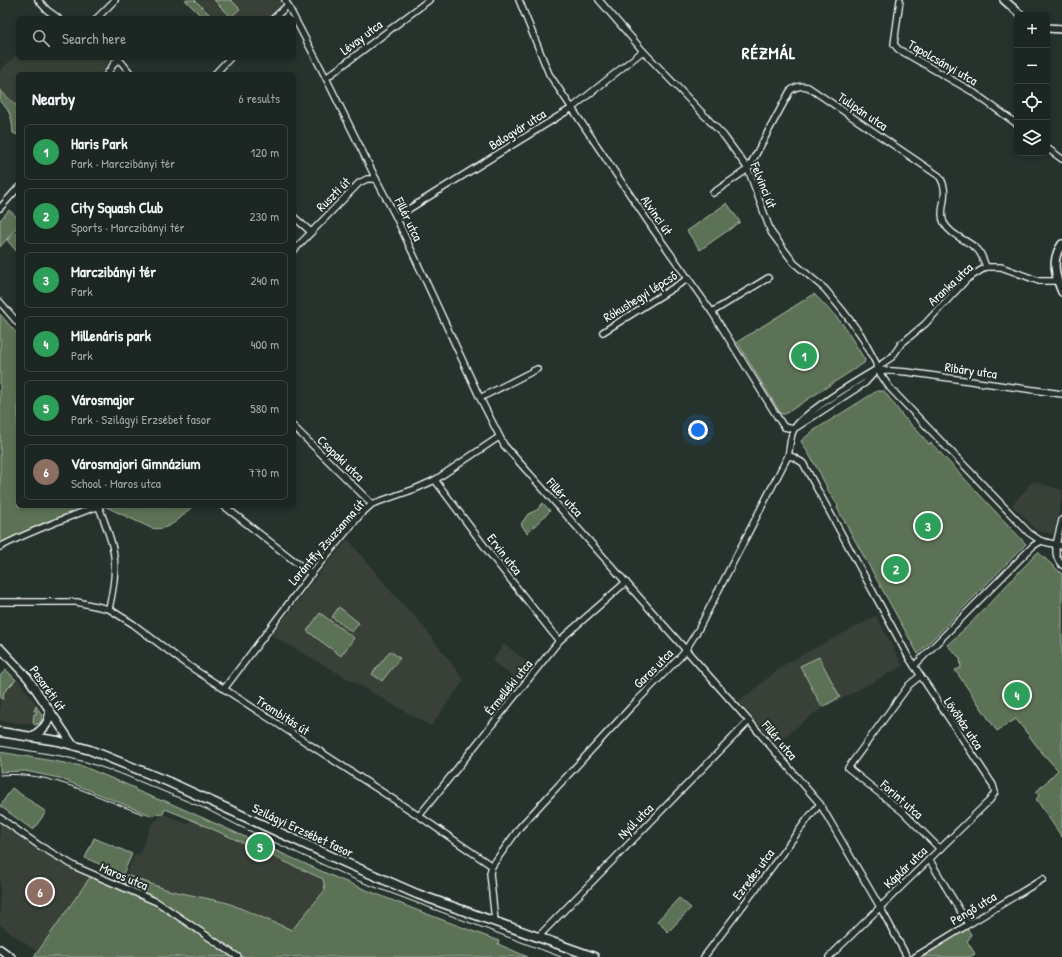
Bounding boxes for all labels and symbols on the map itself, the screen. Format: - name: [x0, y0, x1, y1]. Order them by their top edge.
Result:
- street label: Lévay utca: [336, 15, 386, 59]
- street label: Tapolcsányi utca: [905, 35, 981, 89]
- district label: RÉZMÁL: [742, 41, 796, 64]
- street label: Tulipán utca: [834, 88, 892, 134]
- street label: Balogvár utca: [485, 104, 549, 154]
- street label: Felvinci út: [746, 158, 782, 211]
- street label: Ruszti út: [312, 173, 354, 215]
- street label: Alvinci út: [637, 192, 677, 239]
- street label: Fillér utca: [390, 193, 427, 244]
- street label: Aranka utca: [924, 258, 976, 310]
- street label: Rókushegyi lépcső: [600, 266, 680, 326]
- pin: 1: [791, 341, 817, 371]
- street label: Ribáry utca: [944, 357, 998, 383]
- your location: [688, 420, 708, 440]
- street label: Csopaki utca: [313, 431, 369, 485]
- street label: Fillér utca: [542, 473, 587, 520]
- street label: Lorántffy Zsuzsanna út: [284, 495, 369, 589]
- pin: 3: [915, 511, 941, 541]
- street label: Ervin utca: [483, 530, 527, 578]
- pin: 2: [883, 554, 909, 584]
- street label: Garas utca: [629, 644, 677, 692]
- street label: Érmelléki utca: [480, 655, 536, 719]
- street label: Pasaréti út: [26, 662, 70, 715]
- pin: 4: [1004, 680, 1030, 710]
- street label: Trombitás út: [253, 691, 314, 739]
- street label: Lövőház utca: [940, 693, 988, 753]
- street label: Fillér utca: [758, 716, 802, 764]
- street label: Forint utca: [876, 775, 927, 823]
- street label: Szilágyi Erzsébet fasor: [249, 799, 357, 861]
- street label: Nyúl utca: [613, 799, 657, 843]
- pin: 5: [247, 832, 273, 862]
- street label: Káplár utca: [879, 842, 931, 892]
- street label: Ezredes utca: [728, 845, 778, 903]
- street label: Maros utca: [97, 858, 151, 894]
- pin: 6: [27, 877, 53, 907]
- street label: Pengő utca: [946, 887, 1000, 929]

